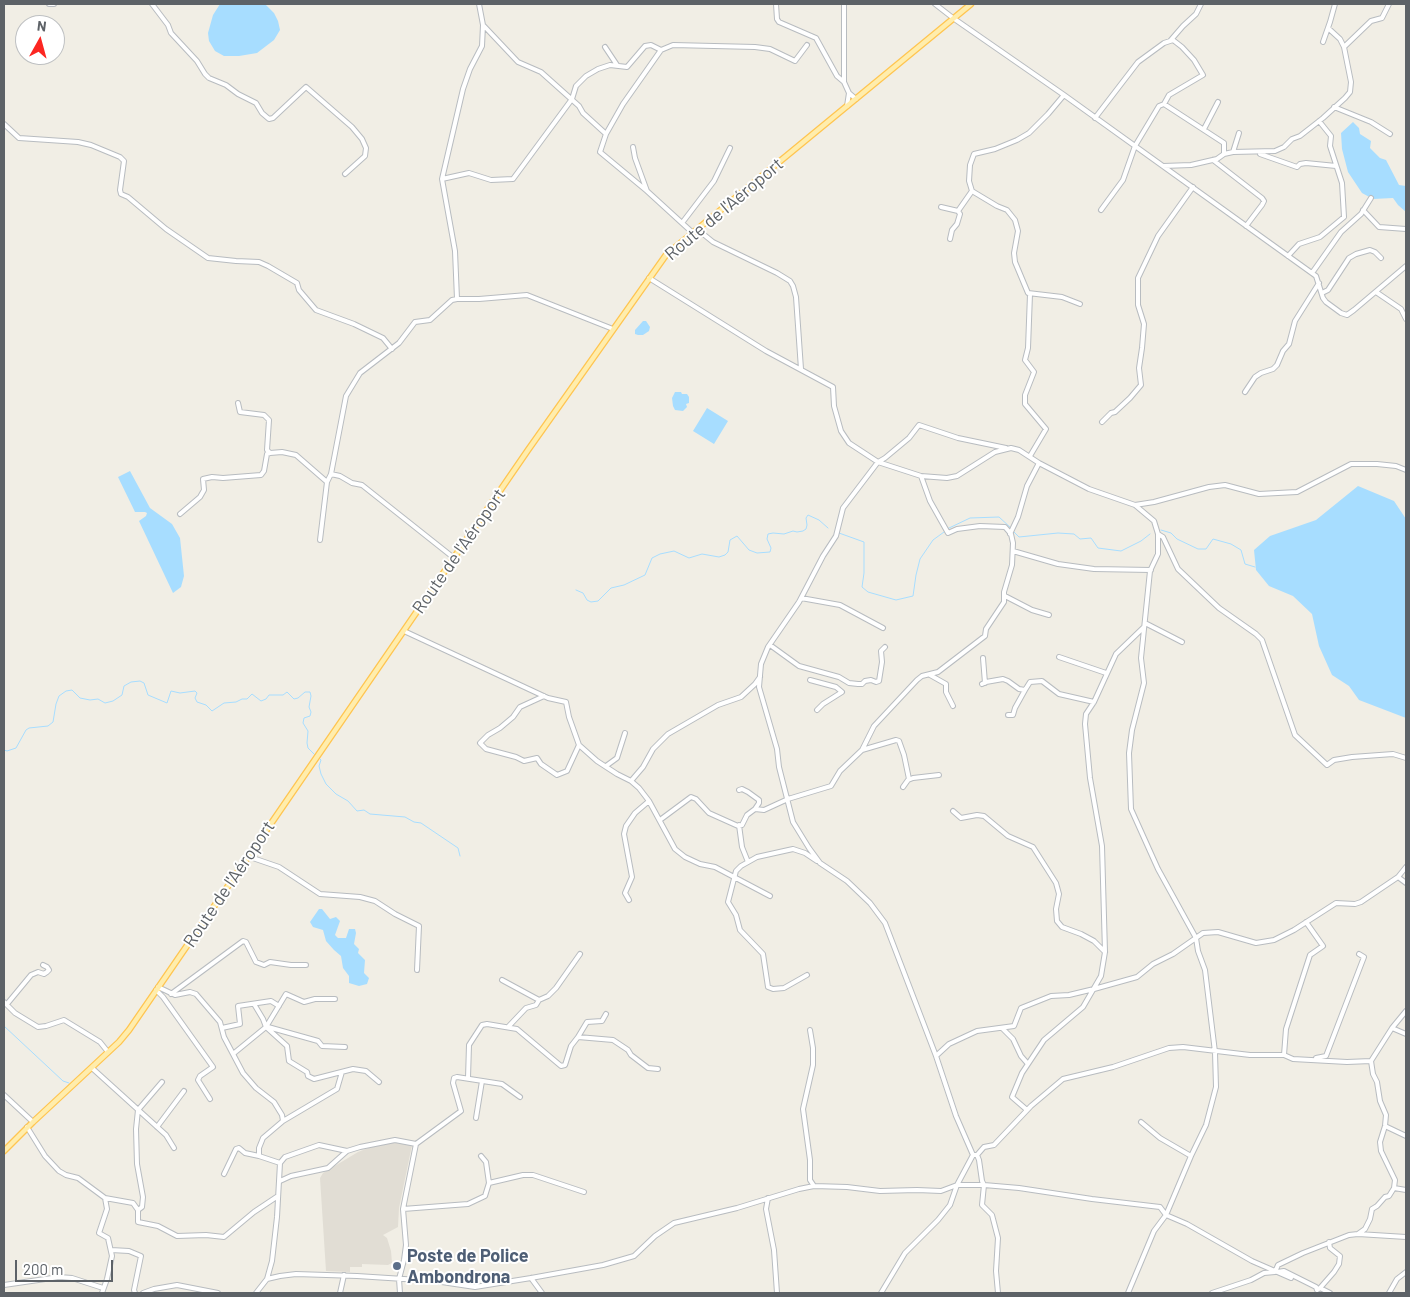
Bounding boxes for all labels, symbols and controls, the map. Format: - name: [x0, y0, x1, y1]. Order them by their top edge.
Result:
- north arrow: [15, 15, 65, 65]
- text: N: [36, 17, 47, 35]
- street label: Route de l'Aéroport: [660, 153, 788, 265]
- street label: Route de l'Aéroport: [408, 484, 510, 618]
- street label: Route de l'Aéroport: [179, 817, 279, 951]
- place label: Poste de Police Ambondrona: [407, 1245, 529, 1288]
- scale bar: [18, 1250, 115, 1282]
- text: 200 m: [23, 1260, 63, 1278]
- marker: Poste de Police Ambondrona: [391, 1260, 403, 1272]

